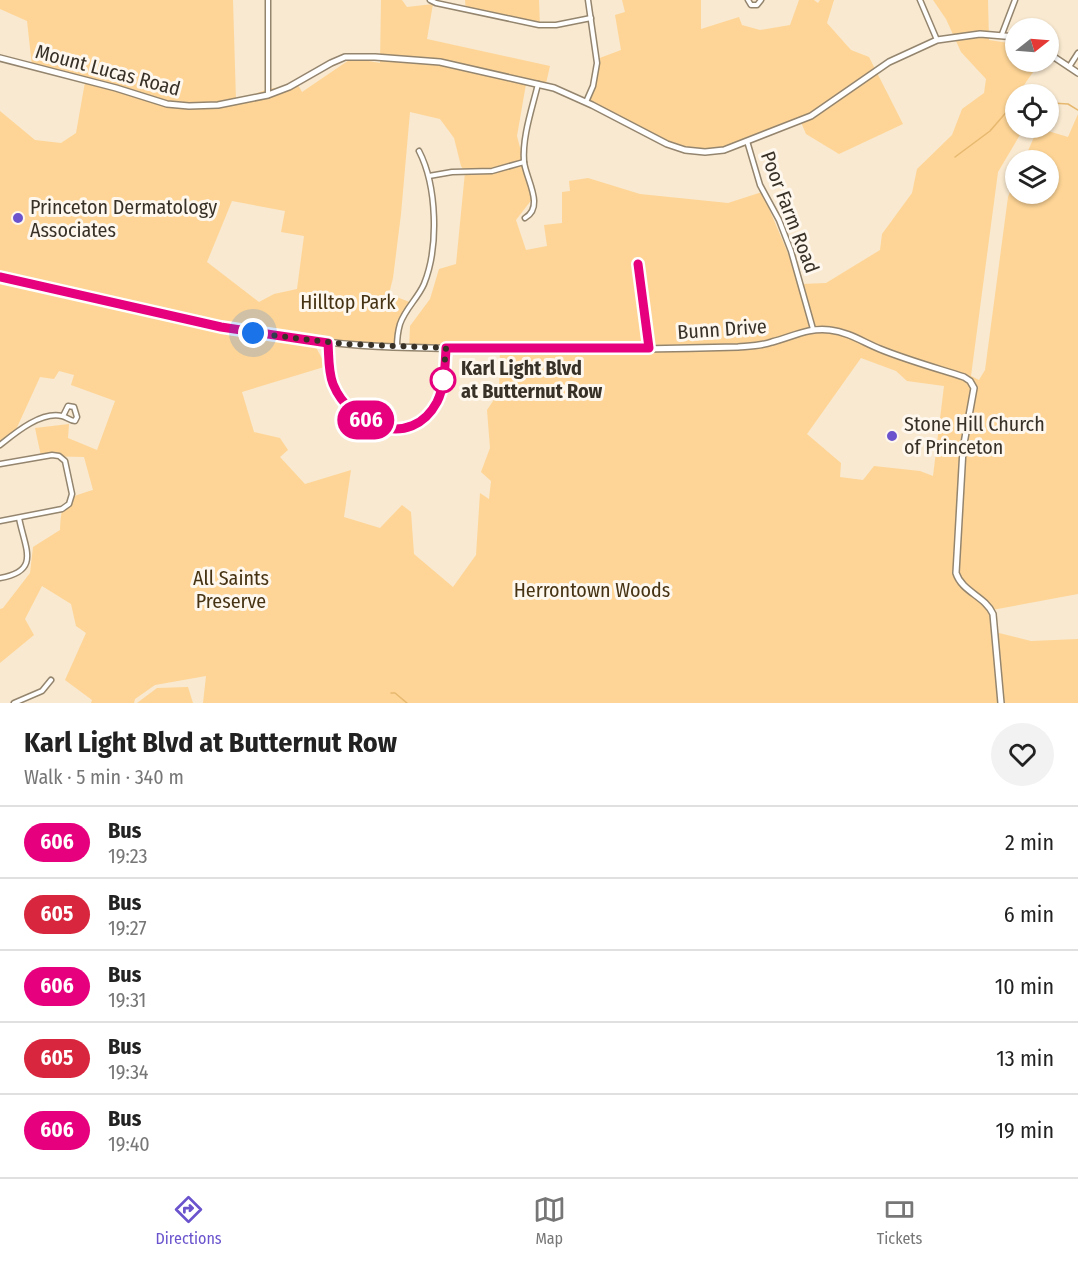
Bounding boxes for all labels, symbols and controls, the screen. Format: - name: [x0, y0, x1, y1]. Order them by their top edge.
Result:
- north arrow: [1005, 18, 1059, 72]
- map controls: [1005, 18, 1059, 204]
- street label: Mount Lucas Road: [33, 39, 183, 101]
- button: locate: [1005, 84, 1059, 138]
- street label: Poor Farm Road: [756, 148, 824, 276]
- button: layers: [1005, 150, 1059, 204]
- place label: Princeton Dermatology Associates: [30, 195, 217, 242]
- marker: Princeton Dermatology Associates: [11, 211, 25, 225]
- park label: Hilltop Park: [300, 290, 396, 314]
- street label: Bunn Drive: [677, 314, 767, 344]
- your location: [238, 318, 268, 348]
- place label: Karl Light Blvd at Butternut Row: [461, 356, 603, 403]
- marker: Karl Light Blvd at Butternut Row: [430, 367, 456, 393]
- line badge: 606: [332, 400, 400, 440]
- text: 606: [349, 407, 383, 433]
- place label: Stone Hill Church of Princeton: [904, 412, 1045, 459]
- marker: Stone Hill Church of Princeton: [885, 429, 899, 443]
- park label: All Saints Preserve: [193, 566, 269, 613]
- park label: Herrontown Woods: [514, 578, 670, 602]
- button: heart: [991, 723, 1054, 786]
- text: Karl Light Blvd at Butternut Row: [24, 726, 397, 759]
- text: Walk · 5 min · 340 m: [24, 765, 184, 789]
- text: Bus: [108, 817, 141, 844]
- text: 606: [40, 829, 74, 855]
- text: 2 min: [1005, 829, 1054, 856]
- text: 19:23: [108, 844, 148, 868]
- text: Bus: [108, 889, 141, 916]
- text: 605: [41, 901, 73, 927]
- text: 6 min: [1004, 901, 1054, 928]
- text: 19:27: [108, 916, 147, 940]
- text: Bus: [108, 961, 141, 988]
- text: 606: [40, 973, 74, 999]
- text: 10 min: [995, 973, 1054, 1000]
- text: 19:31: [108, 988, 146, 1012]
- text: Bus: [108, 1033, 141, 1060]
- text: 605: [41, 1045, 73, 1071]
- text: 13 min: [996, 1045, 1054, 1072]
- text: 19:34: [108, 1060, 149, 1084]
- text: Bus: [108, 1105, 141, 1132]
- text: 606: [40, 1117, 74, 1143]
- text: 19 min: [996, 1117, 1054, 1144]
- text: 19:40: [108, 1132, 150, 1156]
- tab: Directions: [156, 1193, 222, 1248]
- tab: Map: [533, 1193, 566, 1248]
- tab: Tickets: [877, 1193, 922, 1248]

